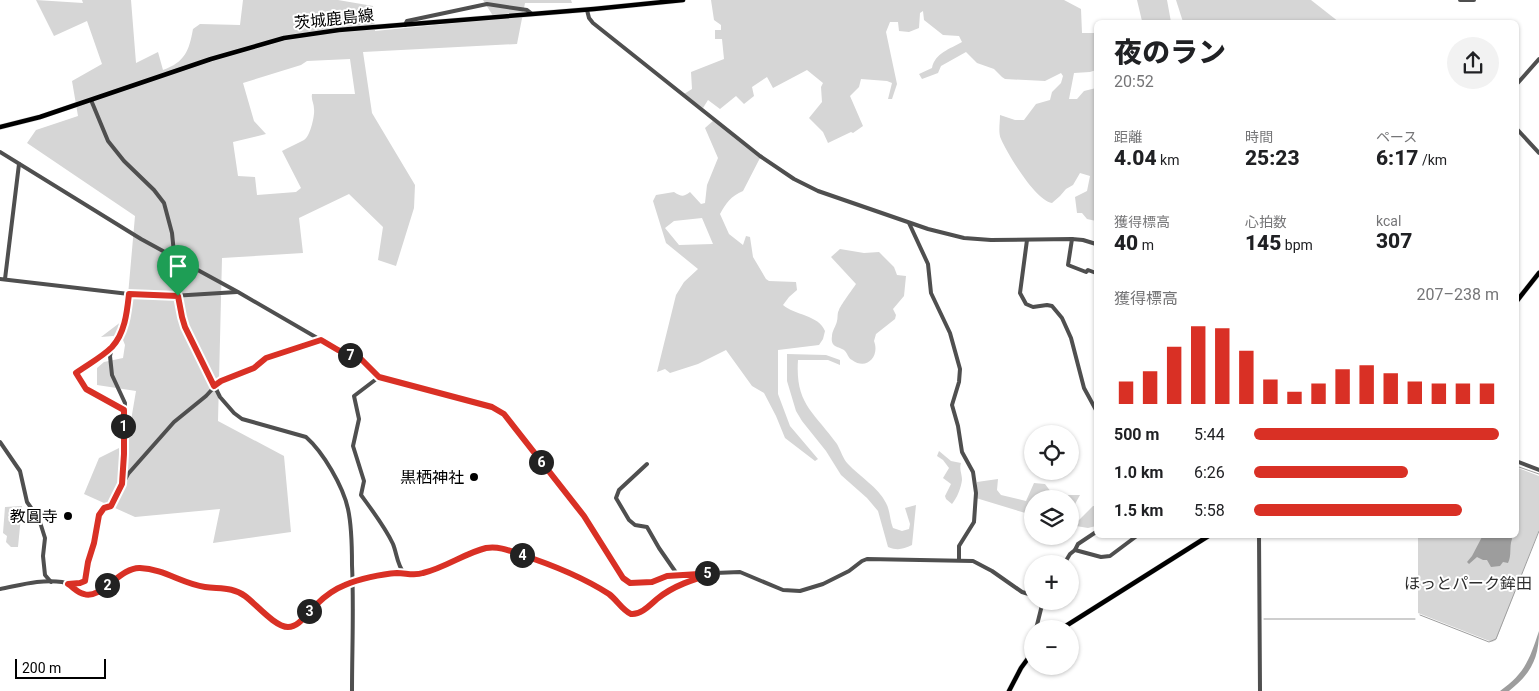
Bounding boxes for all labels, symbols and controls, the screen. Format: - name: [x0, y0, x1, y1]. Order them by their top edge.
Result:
- street label: 茨城鹿島線: [293, 5, 375, 33]
- text: 夜のラン: [1114, 36, 1226, 69]
- button: share: [1447, 37, 1499, 89]
- text: 20:52: [1114, 72, 1154, 91]
- text: 距離: [1114, 129, 1142, 145]
- text: 時間: [1245, 129, 1273, 145]
- text: ペース: [1376, 129, 1417, 145]
- text: 4.04: [1114, 146, 1157, 170]
- text: 25:23: [1245, 146, 1300, 170]
- text: 6:17: [1376, 146, 1418, 170]
- text: km: [1157, 152, 1179, 168]
- text: /km: [1418, 152, 1447, 168]
- text: kcal: [1376, 213, 1401, 229]
- text: 獲得標高: [1114, 214, 1170, 230]
- text: 心拍数: [1245, 214, 1287, 230]
- text: 307: [1376, 229, 1412, 253]
- text: 40: [1114, 231, 1138, 255]
- text: 145: [1245, 231, 1281, 255]
- text: m: [1138, 237, 1154, 253]
- text: bpm: [1281, 237, 1313, 253]
- pin: [157, 245, 199, 296]
- icon: arrive: [164, 252, 192, 280]
- text: 207–238 m: [1417, 285, 1499, 304]
- text: 獲得標高: [1114, 289, 1178, 308]
- pin: 7: [338, 342, 362, 368]
- text: 7: [346, 347, 355, 363]
- pin: 1: [110, 414, 136, 438]
- text: 1: [119, 418, 128, 434]
- map controls: [1024, 425, 1079, 675]
- button: locate: [1024, 425, 1079, 480]
- text: 500 m: [1114, 425, 1159, 444]
- text: 5:44: [1194, 425, 1225, 444]
- pin: 6: [528, 450, 554, 474]
- text: 6: [537, 454, 546, 470]
- text: 1.0 km: [1114, 463, 1163, 482]
- text: 6:26: [1194, 463, 1225, 482]
- place label: 黒栖神社: [400, 468, 464, 487]
- marker: 黒栖神社: [468, 471, 480, 483]
- button: layers: [1024, 490, 1079, 545]
- text: 1.5 km: [1114, 501, 1163, 520]
- text: 5:58: [1194, 501, 1225, 520]
- place label: 教圓寺: [10, 507, 58, 526]
- marker: 教圓寺: [62, 510, 74, 522]
- pin: 4: [510, 542, 534, 568]
- text: 4: [518, 547, 527, 563]
- button: +: [1024, 555, 1079, 610]
- pin: 5: [694, 560, 720, 586]
- text: 5: [703, 565, 712, 581]
- pin: 2: [94, 572, 120, 598]
- park label: ほっとパーク鉾田: [1404, 574, 1532, 593]
- text: 2: [103, 577, 112, 593]
- pin: 3: [296, 598, 322, 624]
- text: 3: [305, 603, 314, 619]
- button: −: [1024, 620, 1079, 675]
- scale bar: [15, 656, 106, 679]
- text: 200 m: [22, 660, 61, 676]

